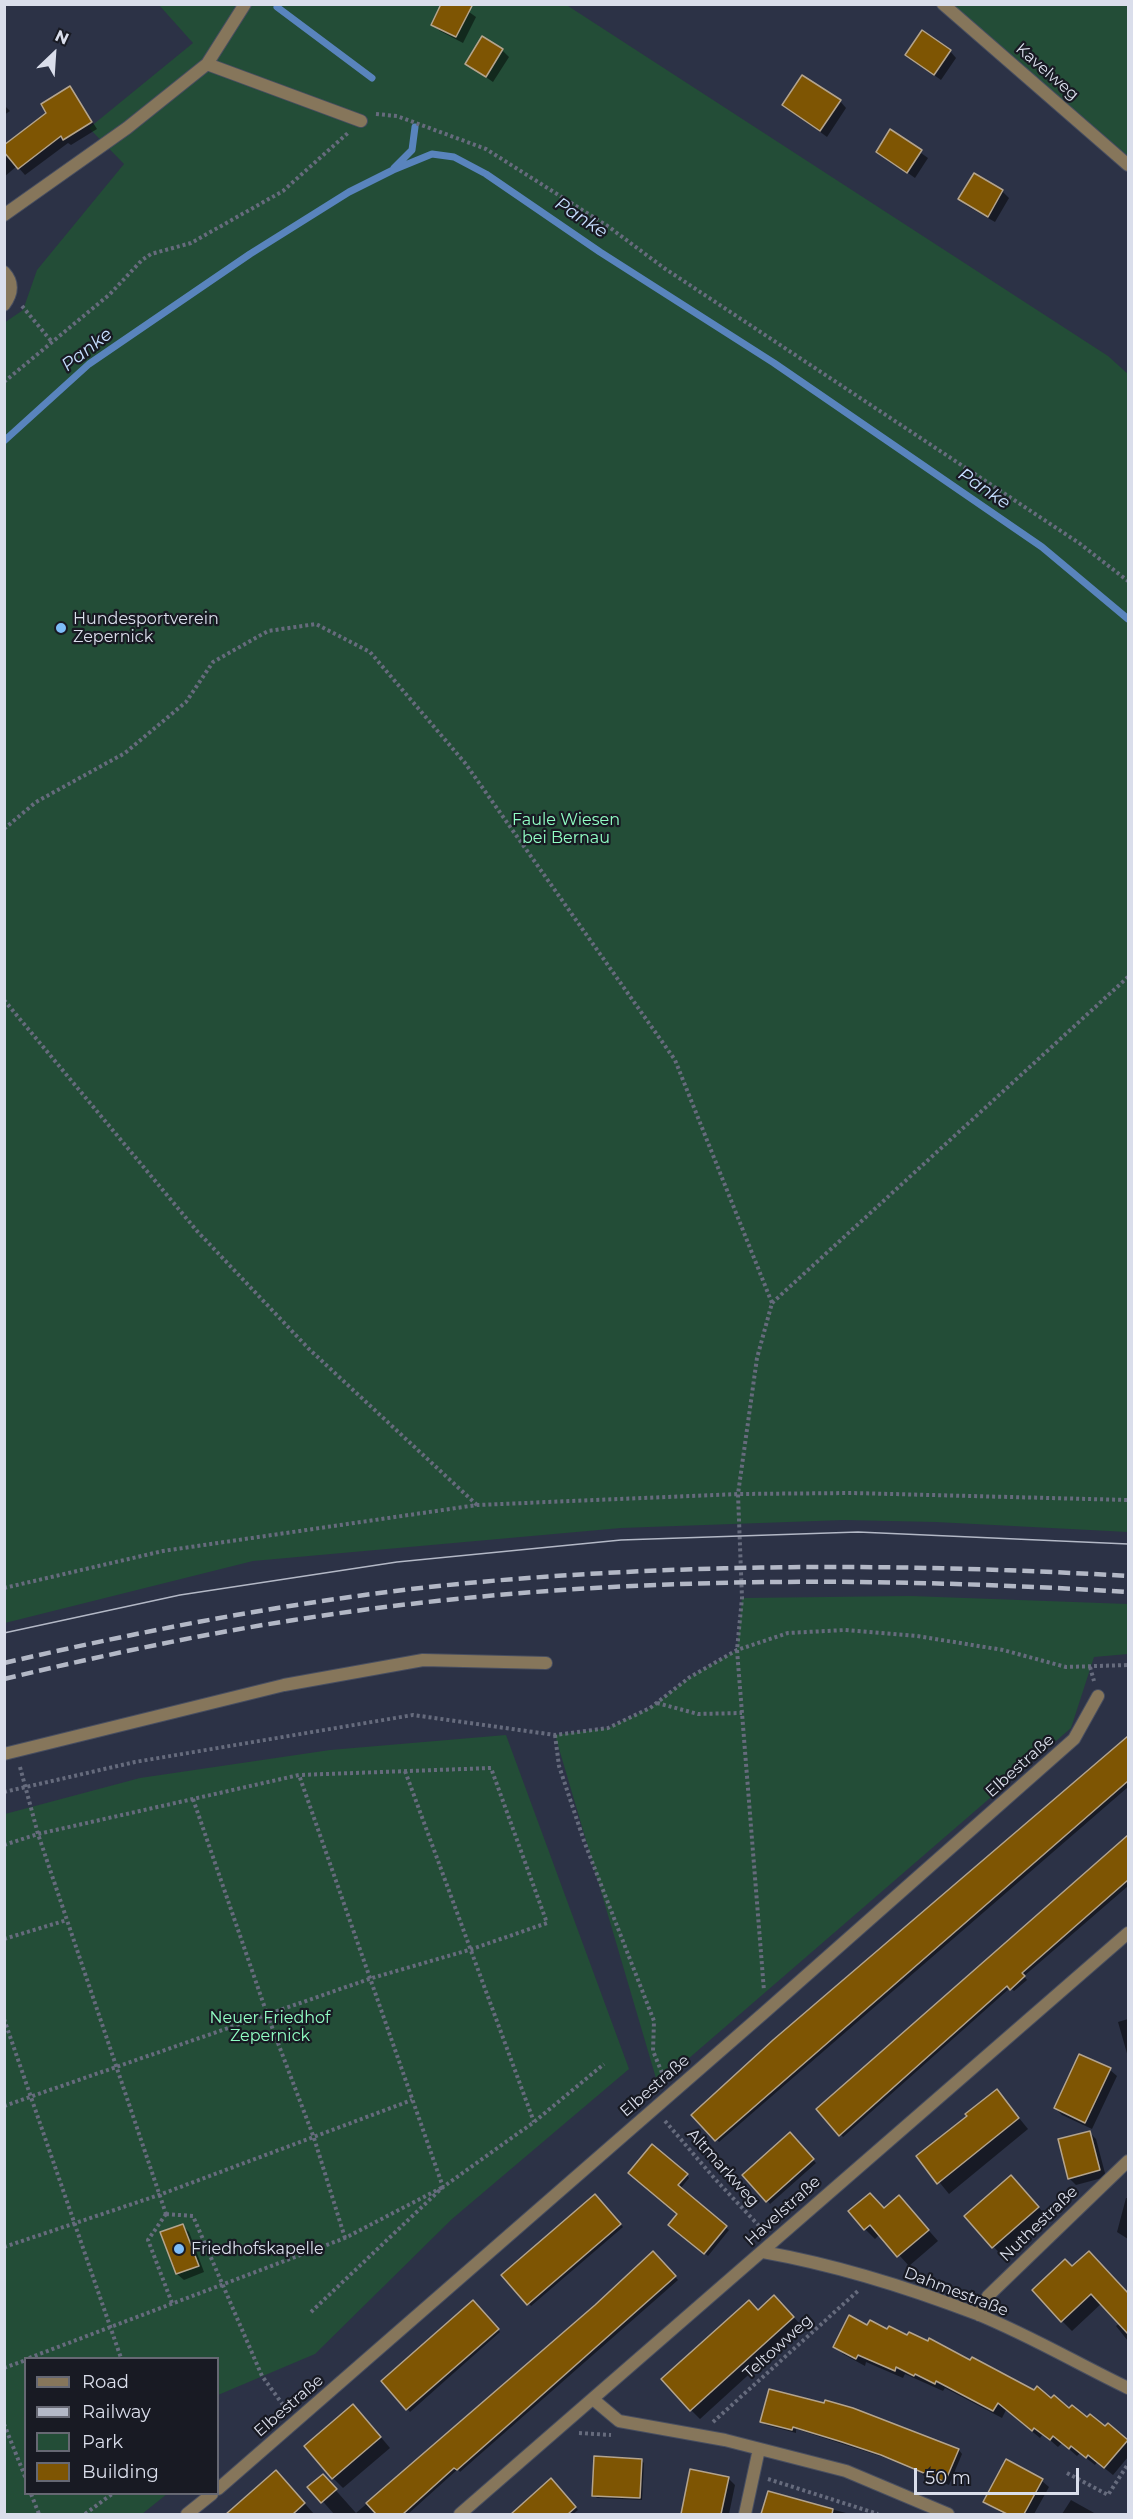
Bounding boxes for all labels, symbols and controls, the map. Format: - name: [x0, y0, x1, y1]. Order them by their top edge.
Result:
- north arrow: [24, 24, 84, 84]
- text: N: [52, 26, 72, 49]
- street label: Kavelweg: [1012, 39, 1082, 105]
- water label: Panke: [551, 193, 611, 243]
- water label: Panke: [57, 324, 117, 376]
- water label: Panke: [954, 464, 1014, 514]
- place label: Hundesportverein Zepernick: [73, 609, 219, 647]
- marker: Hundesportverein Zepernick: [54, 621, 68, 635]
- park label: Faule Wiesen bei Bernau: [512, 810, 620, 848]
- street label: Elbestraße: [982, 1730, 1058, 1802]
- park label: Neuer Friedhof Zepernick: [209, 2008, 331, 2046]
- street label: Elbestraße: [616, 2051, 694, 2121]
- street label: Altmarkweg: [683, 2125, 763, 2211]
- street label: Havelstraße: [741, 2172, 825, 2250]
- street label: Nuthestraße: [996, 2182, 1082, 2266]
- place label: Friedhofskapelle: [191, 2239, 324, 2259]
- marker: Friedhofskapelle: [172, 2242, 186, 2256]
- street label: Dahmestraße: [901, 2263, 1011, 2321]
- street label: Teltowweg: [739, 2311, 817, 2383]
- legend: [24, 2357, 219, 2495]
- text: Road: [82, 2371, 129, 2393]
- street label: Elbestraße: [250, 2371, 328, 2441]
- text: Railway: [82, 2401, 151, 2423]
- text: Park: [82, 2431, 123, 2453]
- scale bar: [917, 2456, 1082, 2494]
- text: Building: [82, 2461, 159, 2483]
- text: 50 m: [925, 2467, 971, 2489]

